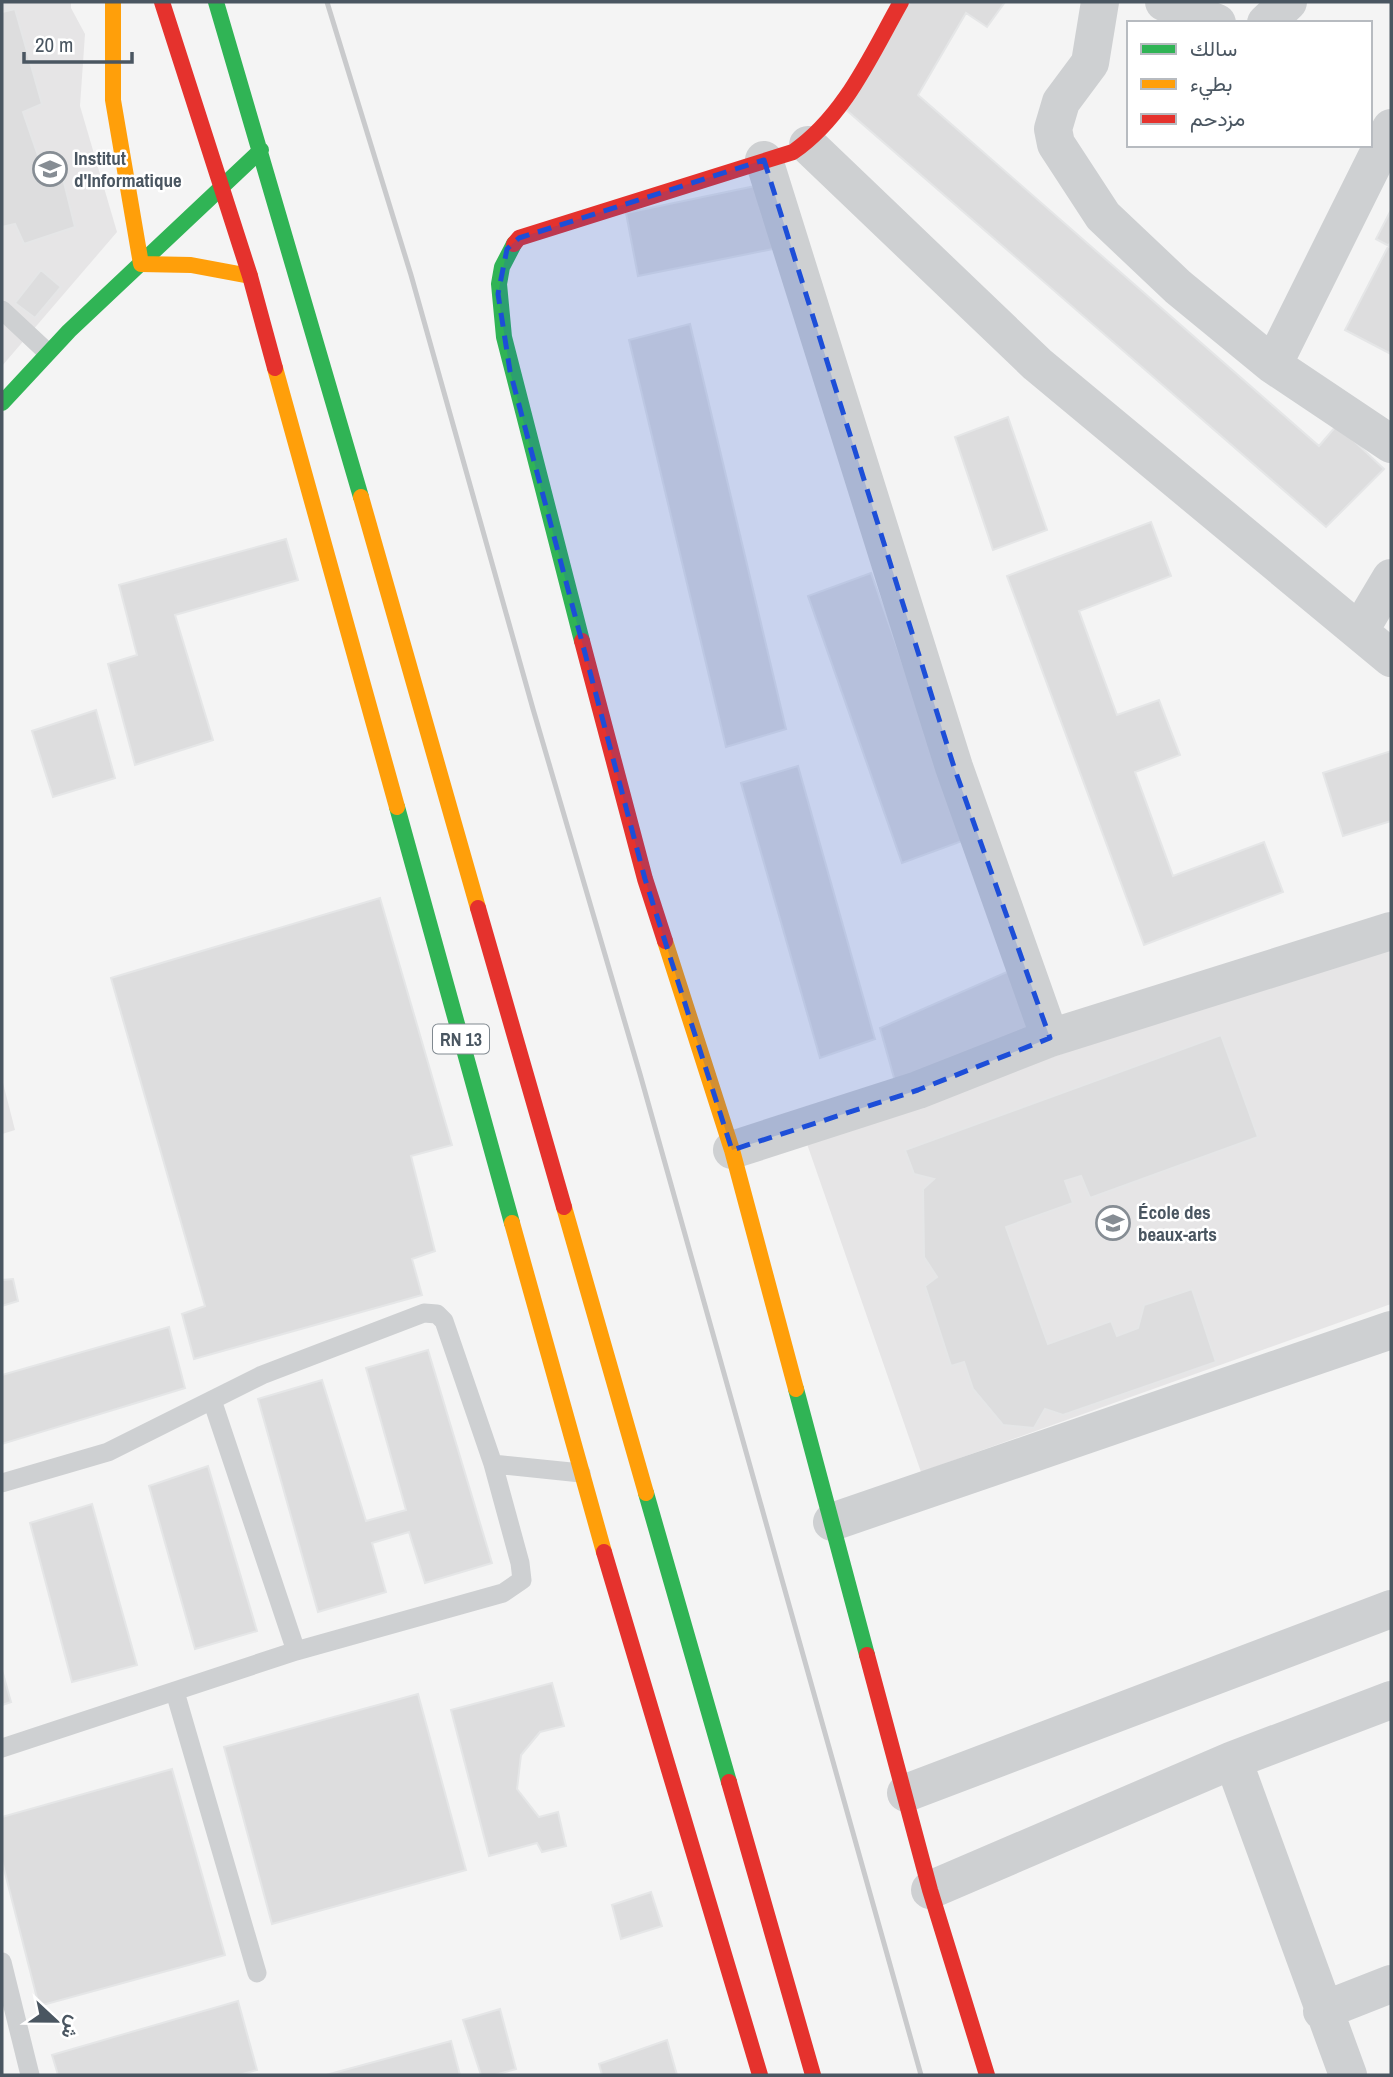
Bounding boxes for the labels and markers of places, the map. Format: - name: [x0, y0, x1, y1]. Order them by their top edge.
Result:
- place label: Institut d'Informatique: [74, 145, 182, 193]
- school or university icon: Institut d'Informatique: [31, 150, 69, 188]
- place label: École des beaux-arts: [1138, 1199, 1217, 1247]
- school or university icon: École des beaux-arts: [1094, 1204, 1132, 1242]

